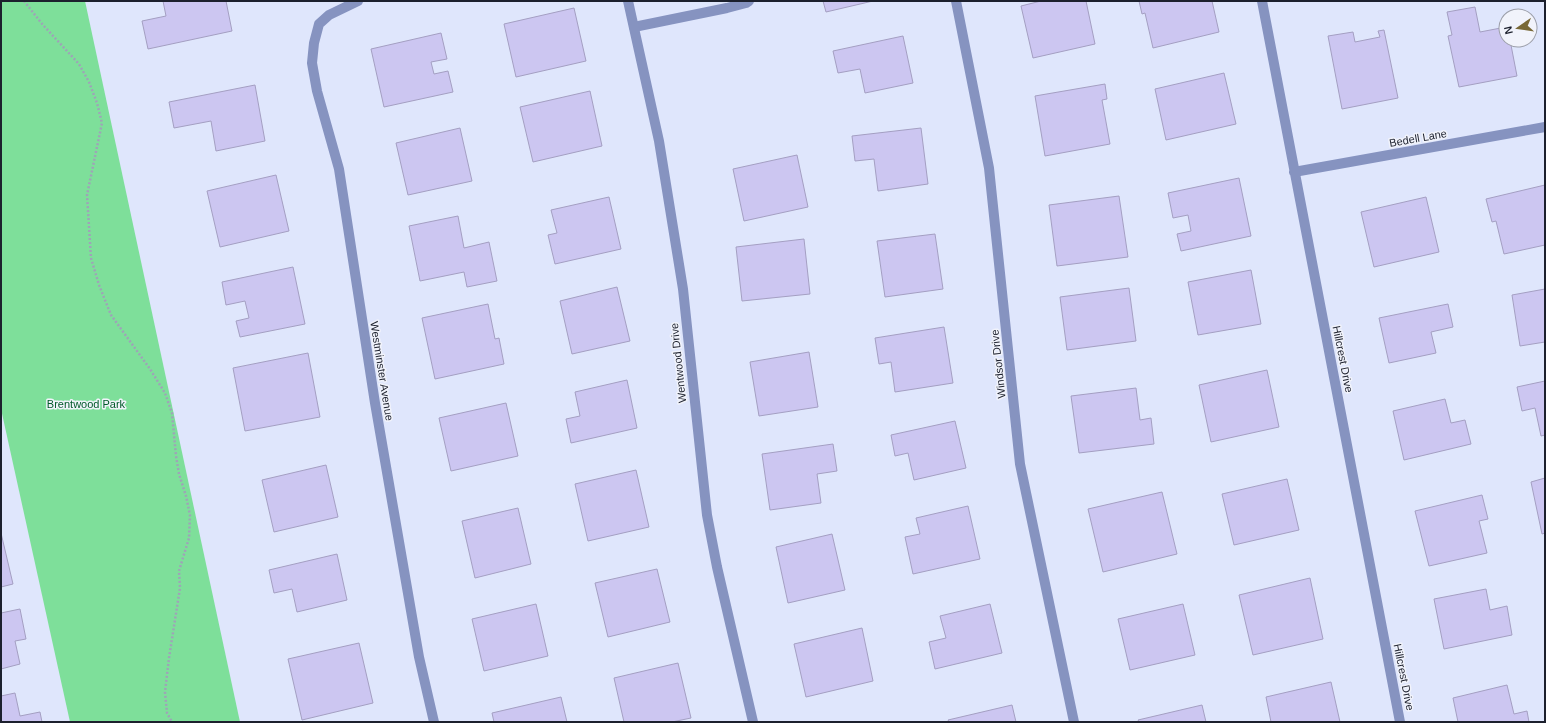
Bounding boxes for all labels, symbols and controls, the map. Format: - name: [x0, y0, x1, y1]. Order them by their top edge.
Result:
- north arrow: [1498, 8, 1538, 48]
- text: N: [1502, 25, 1515, 35]
- street label: Bedell Lane: [1388, 127, 1448, 149]
- street label: Westminster Avenue: [368, 320, 396, 422]
- street label: Wentwood Drive: [668, 322, 688, 404]
- street label: Hillcrest Drive: [1331, 325, 1355, 393]
- street label: Windsor Drive: [988, 329, 1008, 399]
- park label: Brentwood Park: [47, 398, 126, 410]
- street label: Hillcrest Drive: [1392, 643, 1416, 711]

